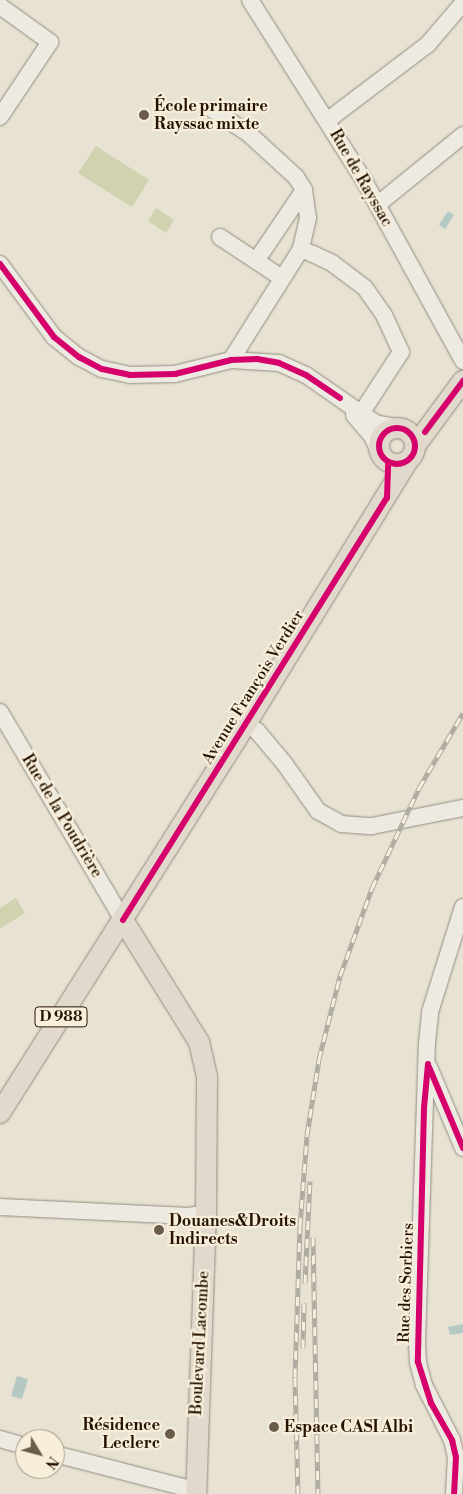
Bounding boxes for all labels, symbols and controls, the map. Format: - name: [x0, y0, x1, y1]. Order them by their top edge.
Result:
- place label: École primaire Rayssac mixte: [154, 96, 268, 134]
- marker: École primaire Rayssac mixte: [138, 109, 150, 121]
- street label: Rue de Rayssac: [325, 126, 397, 230]
- street label: Avenue François Verdier: [198, 607, 308, 767]
- street label: Rue de la Poudrière: [18, 751, 106, 881]
- road number: D 988: [34, 1004, 88, 1030]
- place label: Douanes&Droits Indirects: [169, 1211, 296, 1249]
- street label: Rue des Sorbiers: [394, 1223, 418, 1343]
- marker: Douanes&Droits Indirects: [153, 1224, 165, 1236]
- street label: Boulevard Lacombe: [187, 1270, 213, 1416]
- place label: Résidence Leclerc: [82, 1415, 160, 1453]
- place label: Espace CASI Albi: [284, 1417, 413, 1437]
- marker: Espace CASI Albi: [268, 1421, 280, 1433]
- marker: Résidence Leclerc: [164, 1428, 176, 1440]
- north arrow: [15, 1429, 65, 1479]
- text: N: [41, 1453, 62, 1472]

